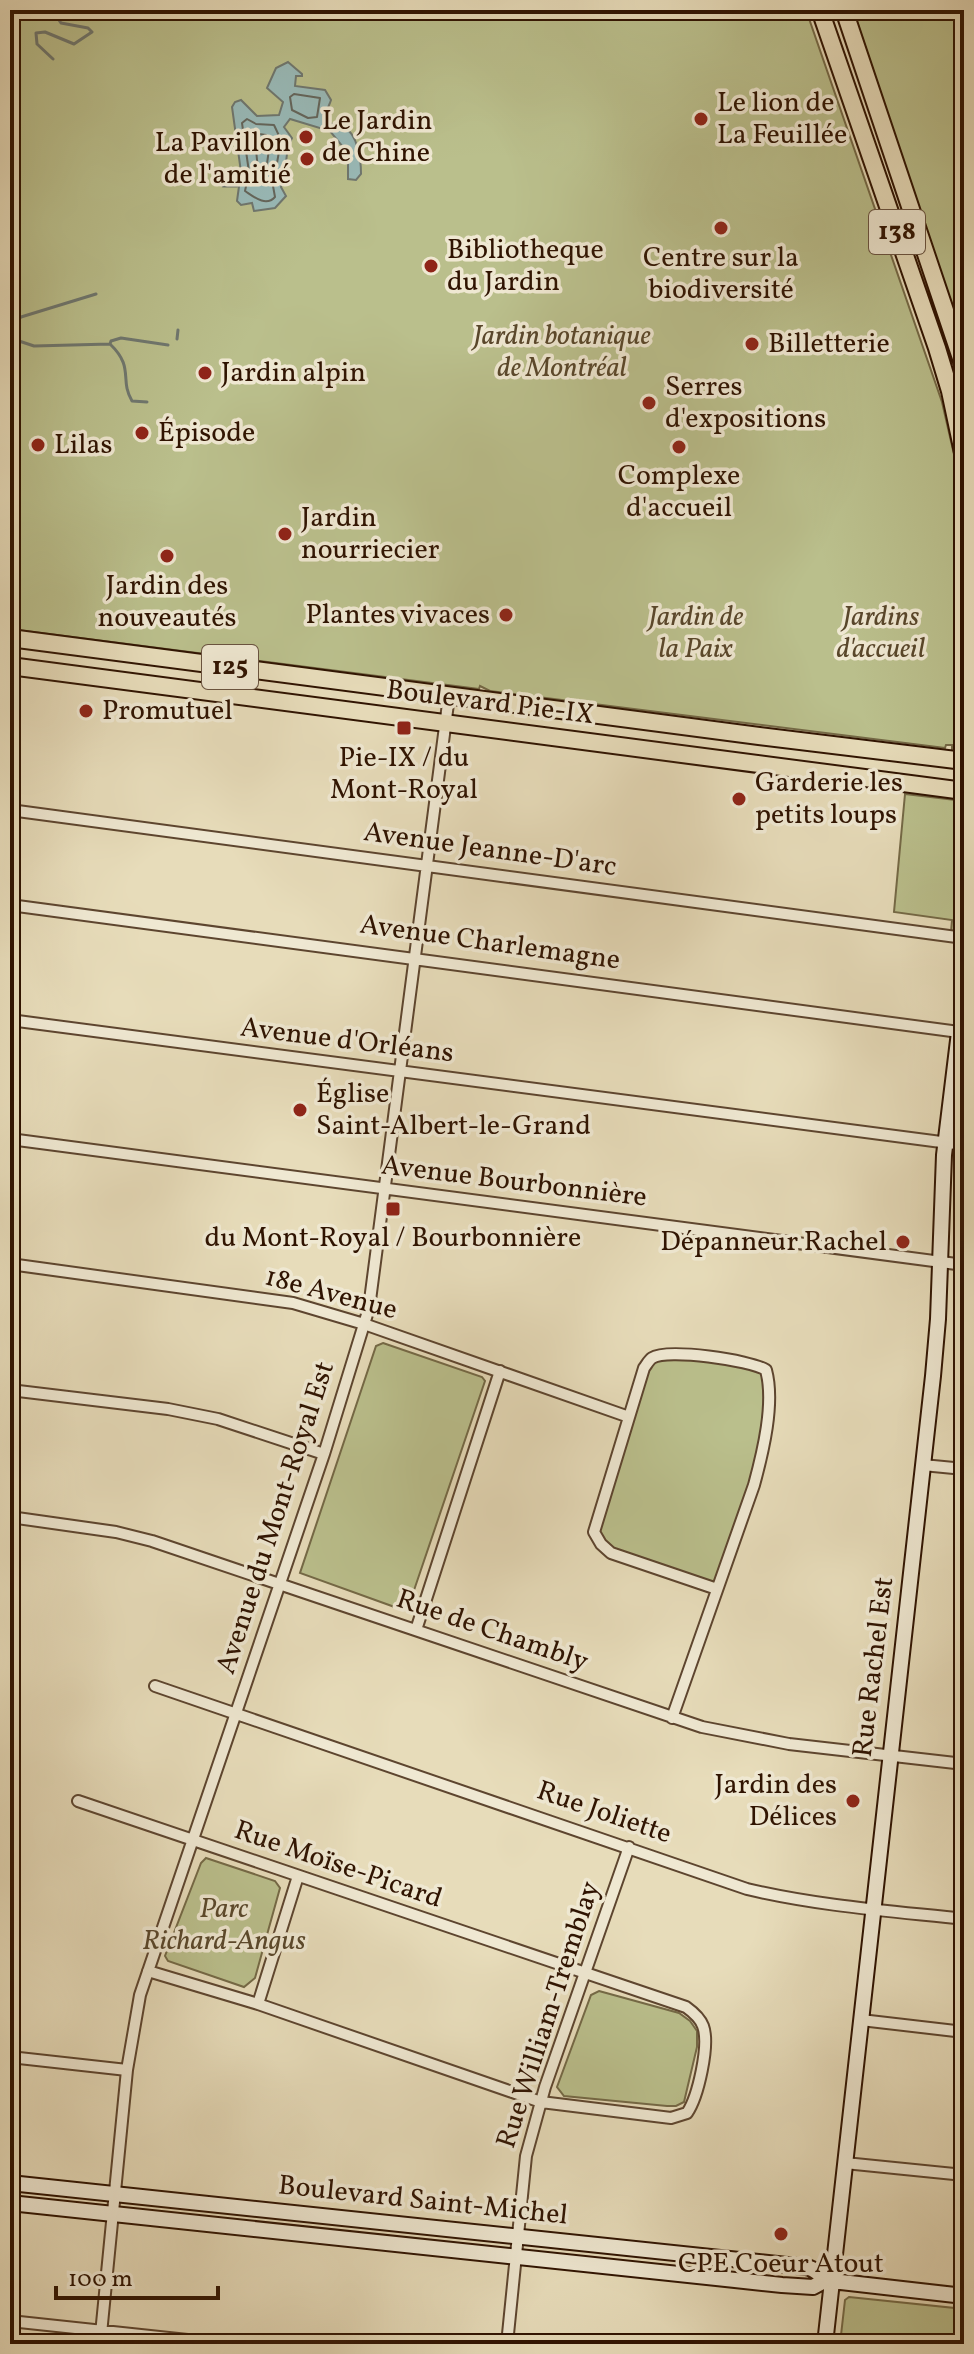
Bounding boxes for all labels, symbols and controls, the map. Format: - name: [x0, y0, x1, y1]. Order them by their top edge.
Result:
- place label: Le lion de La Feuillée: [717, 84, 847, 155]
- place label: Le Jardin de Chine: [322, 102, 432, 173]
- marker: Le lion de La Feuillée: [692, 110, 710, 128]
- place label: La Pavillon de l'amitié: [155, 124, 291, 195]
- marker: Le Jardin de Chine: [297, 128, 315, 146]
- marker: La Pavillon de l'amitié: [298, 150, 316, 168]
- road number: 138: [869, 210, 925, 254]
- marker: Centre sur la biodiversité: [712, 219, 730, 237]
- place label: Bibliotheque du Jardin: [447, 231, 604, 302]
- place label: Centre sur la biodiversité: [643, 239, 799, 310]
- marker: Bibliotheque du Jardin: [422, 257, 440, 275]
- park label: Jardin botanique de Montréal: [470, 317, 651, 388]
- place label: Billetterie: [768, 325, 890, 364]
- marker: Billetterie: [743, 335, 761, 353]
- place label: Jardin alpin: [221, 354, 366, 393]
- marker: Jardin alpin: [196, 364, 214, 382]
- place label: Serres d'expositions: [665, 368, 826, 439]
- marker: Serres d'expositions: [640, 394, 658, 412]
- place label: Épisode: [158, 414, 255, 453]
- marker: Épisode: [133, 424, 151, 442]
- place label: Lilas: [54, 426, 112, 465]
- marker: Lilas: [29, 436, 47, 454]
- marker: Complexe d'accueil: [670, 438, 688, 456]
- place label: Complexe d'accueil: [618, 457, 740, 528]
- place label: Jardin nourriecier: [301, 499, 440, 570]
- marker: Jardin nourriecier: [276, 525, 294, 543]
- marker: Jardin des nouveautés: [158, 547, 176, 565]
- place label: Jardin des nouveautés: [98, 567, 236, 638]
- place label: Plantes vivaces: [305, 596, 490, 635]
- park label: Jardin de la Paix: [645, 598, 744, 669]
- park label: Jardins d'accueil: [837, 598, 925, 669]
- marker: Plantes vivaces: [497, 606, 515, 624]
- road number: 125: [202, 645, 258, 689]
- street label: Boulevard Pie-IX: [384, 671, 596, 735]
- place label: Promutuel: [102, 692, 233, 731]
- marker: Promutuel: [77, 702, 95, 720]
- marker: Pie-IX / du Mont-Royal: [395, 719, 413, 737]
- place label: Pie-IX / du Mont-Royal: [330, 739, 478, 810]
- place label: Garderie les petits loups: [755, 764, 903, 835]
- marker: Garderie les petits loups: [730, 790, 748, 808]
- street label: Avenue Jeanne-D'arc: [361, 813, 619, 887]
- street label: Avenue Charlemagne: [357, 905, 623, 981]
- street label: Avenue d'Orléans: [238, 1009, 456, 1073]
- place label: Église Saint-Albert-le-Grand: [316, 1075, 591, 1146]
- marker: Église Saint-Albert-le-Grand: [291, 1101, 309, 1119]
- street label: Avenue Bourbonnière: [379, 1146, 649, 1218]
- marker: du Mont-Royal / Bourbonnière: [384, 1200, 402, 1218]
- place label: du Mont-Royal / Bourbonnière: [205, 1219, 581, 1258]
- place label: Dépanneur Rachel: [660, 1223, 887, 1262]
- marker: Dépanneur Rachel: [894, 1233, 912, 1251]
- street label: 18e Avenue: [260, 1258, 402, 1330]
- street label: Avenue du Mont-Royal Est: [207, 1357, 345, 1679]
- street label: Rue Rachel Est: [844, 1575, 904, 1759]
- street label: Rue de Chambly: [391, 1580, 593, 1682]
- place label: Jardin des Délices: [715, 1766, 837, 1837]
- street label: Rue Joliette: [531, 1772, 677, 1854]
- marker: Jardin des Délices: [844, 1792, 862, 1810]
- street label: Rue Moïse-Picard: [229, 1811, 447, 1919]
- street label: Rue William-Tremblay: [487, 1876, 611, 2154]
- park label: Parc Richard-Angus: [142, 1890, 306, 1961]
- street label: Boulevard Saint-Michel: [276, 2166, 570, 2236]
- marker: CPE Coeur Atout: [772, 2225, 790, 2243]
- place label: CPE Coeur Atout: [678, 2245, 884, 2284]
- scale bar: [56, 2250, 218, 2300]
- text: 100 m: [68, 2263, 133, 2297]

